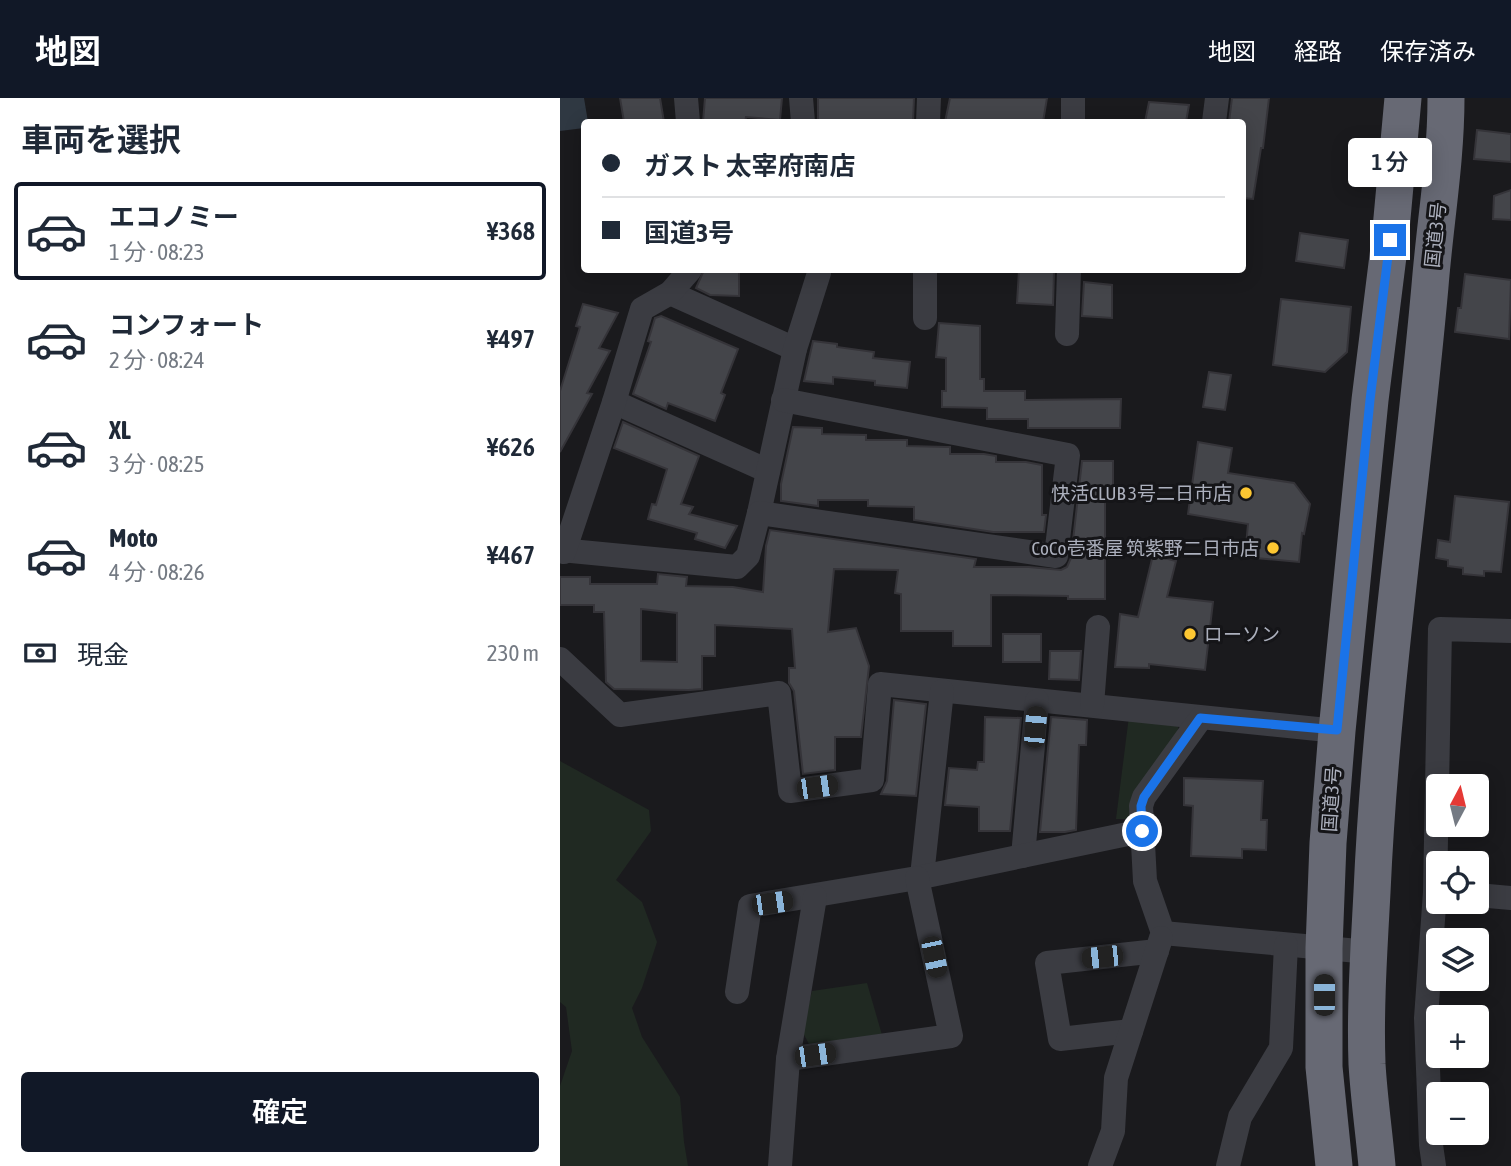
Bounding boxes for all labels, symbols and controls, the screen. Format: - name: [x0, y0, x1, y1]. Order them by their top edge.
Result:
- text: 地図: [35, 32, 101, 70]
- text: 地図: [1208, 38, 1256, 65]
- text: 経路: [1294, 38, 1342, 65]
- text: 保存済み: [1380, 38, 1476, 65]
- text: 車両を選択: [21, 121, 181, 158]
- callout: 1 分: [1348, 138, 1432, 188]
- text: 1 分: [1372, 149, 1408, 175]
- text: ガスト 太宰府南店: [644, 151, 856, 181]
- icon: car: [25, 200, 88, 263]
- street label: 国道3号: [1421, 201, 1449, 269]
- text: エコノミー: [109, 202, 239, 232]
- text: ¥368: [487, 216, 535, 246]
- text: 国道3号: [644, 218, 734, 248]
- route end: [1374, 224, 1406, 256]
- text: 1 分 · 08:23: [109, 239, 205, 265]
- icon: car: [25, 308, 88, 371]
- text: コンフォート: [109, 310, 264, 340]
- text: ¥497: [487, 324, 535, 354]
- text: 2 分 · 08:24: [109, 347, 205, 373]
- text: XL: [109, 415, 131, 445]
- icon: car: [25, 416, 88, 479]
- text: ¥626: [487, 432, 535, 462]
- text: 3 分 · 08:25: [109, 451, 205, 477]
- place label: 快活CLUB 3号二日市店: [1051, 482, 1232, 504]
- marker: 快活CLUB 3号二日市店: [1238, 485, 1254, 501]
- text: Moto: [109, 523, 158, 553]
- icon: car: [25, 524, 88, 587]
- place label: CoCo壱番屋 筑紫野二日市店: [1031, 537, 1259, 559]
- text: ¥467: [487, 540, 535, 570]
- marker: CoCo壱番屋 筑紫野二日市店: [1265, 540, 1281, 556]
- text: 4 分 · 08:26: [109, 559, 205, 585]
- place label: ローソン: [1204, 623, 1280, 645]
- marker: ローソン: [1182, 626, 1198, 642]
- icon: cash: [21, 634, 59, 672]
- text: 現金: [77, 640, 129, 670]
- text: 230 m: [487, 640, 539, 666]
- car: [1023, 705, 1048, 749]
- street label: 国道3号: [1318, 765, 1344, 833]
- car: [795, 774, 840, 800]
- north arrow: [1426, 774, 1489, 836]
- map controls: [1426, 774, 1489, 1145]
- route start: [1126, 815, 1158, 847]
- button: locate: [1426, 851, 1489, 914]
- car: [750, 890, 795, 916]
- button: layers: [1426, 928, 1489, 991]
- car: [920, 934, 949, 980]
- car: [1081, 944, 1124, 970]
- car: [1314, 974, 1335, 1016]
- button: +: [1426, 1005, 1489, 1068]
- car: [793, 1042, 838, 1068]
- button: 確定: [21, 1072, 539, 1152]
- button: −: [1426, 1082, 1489, 1145]

